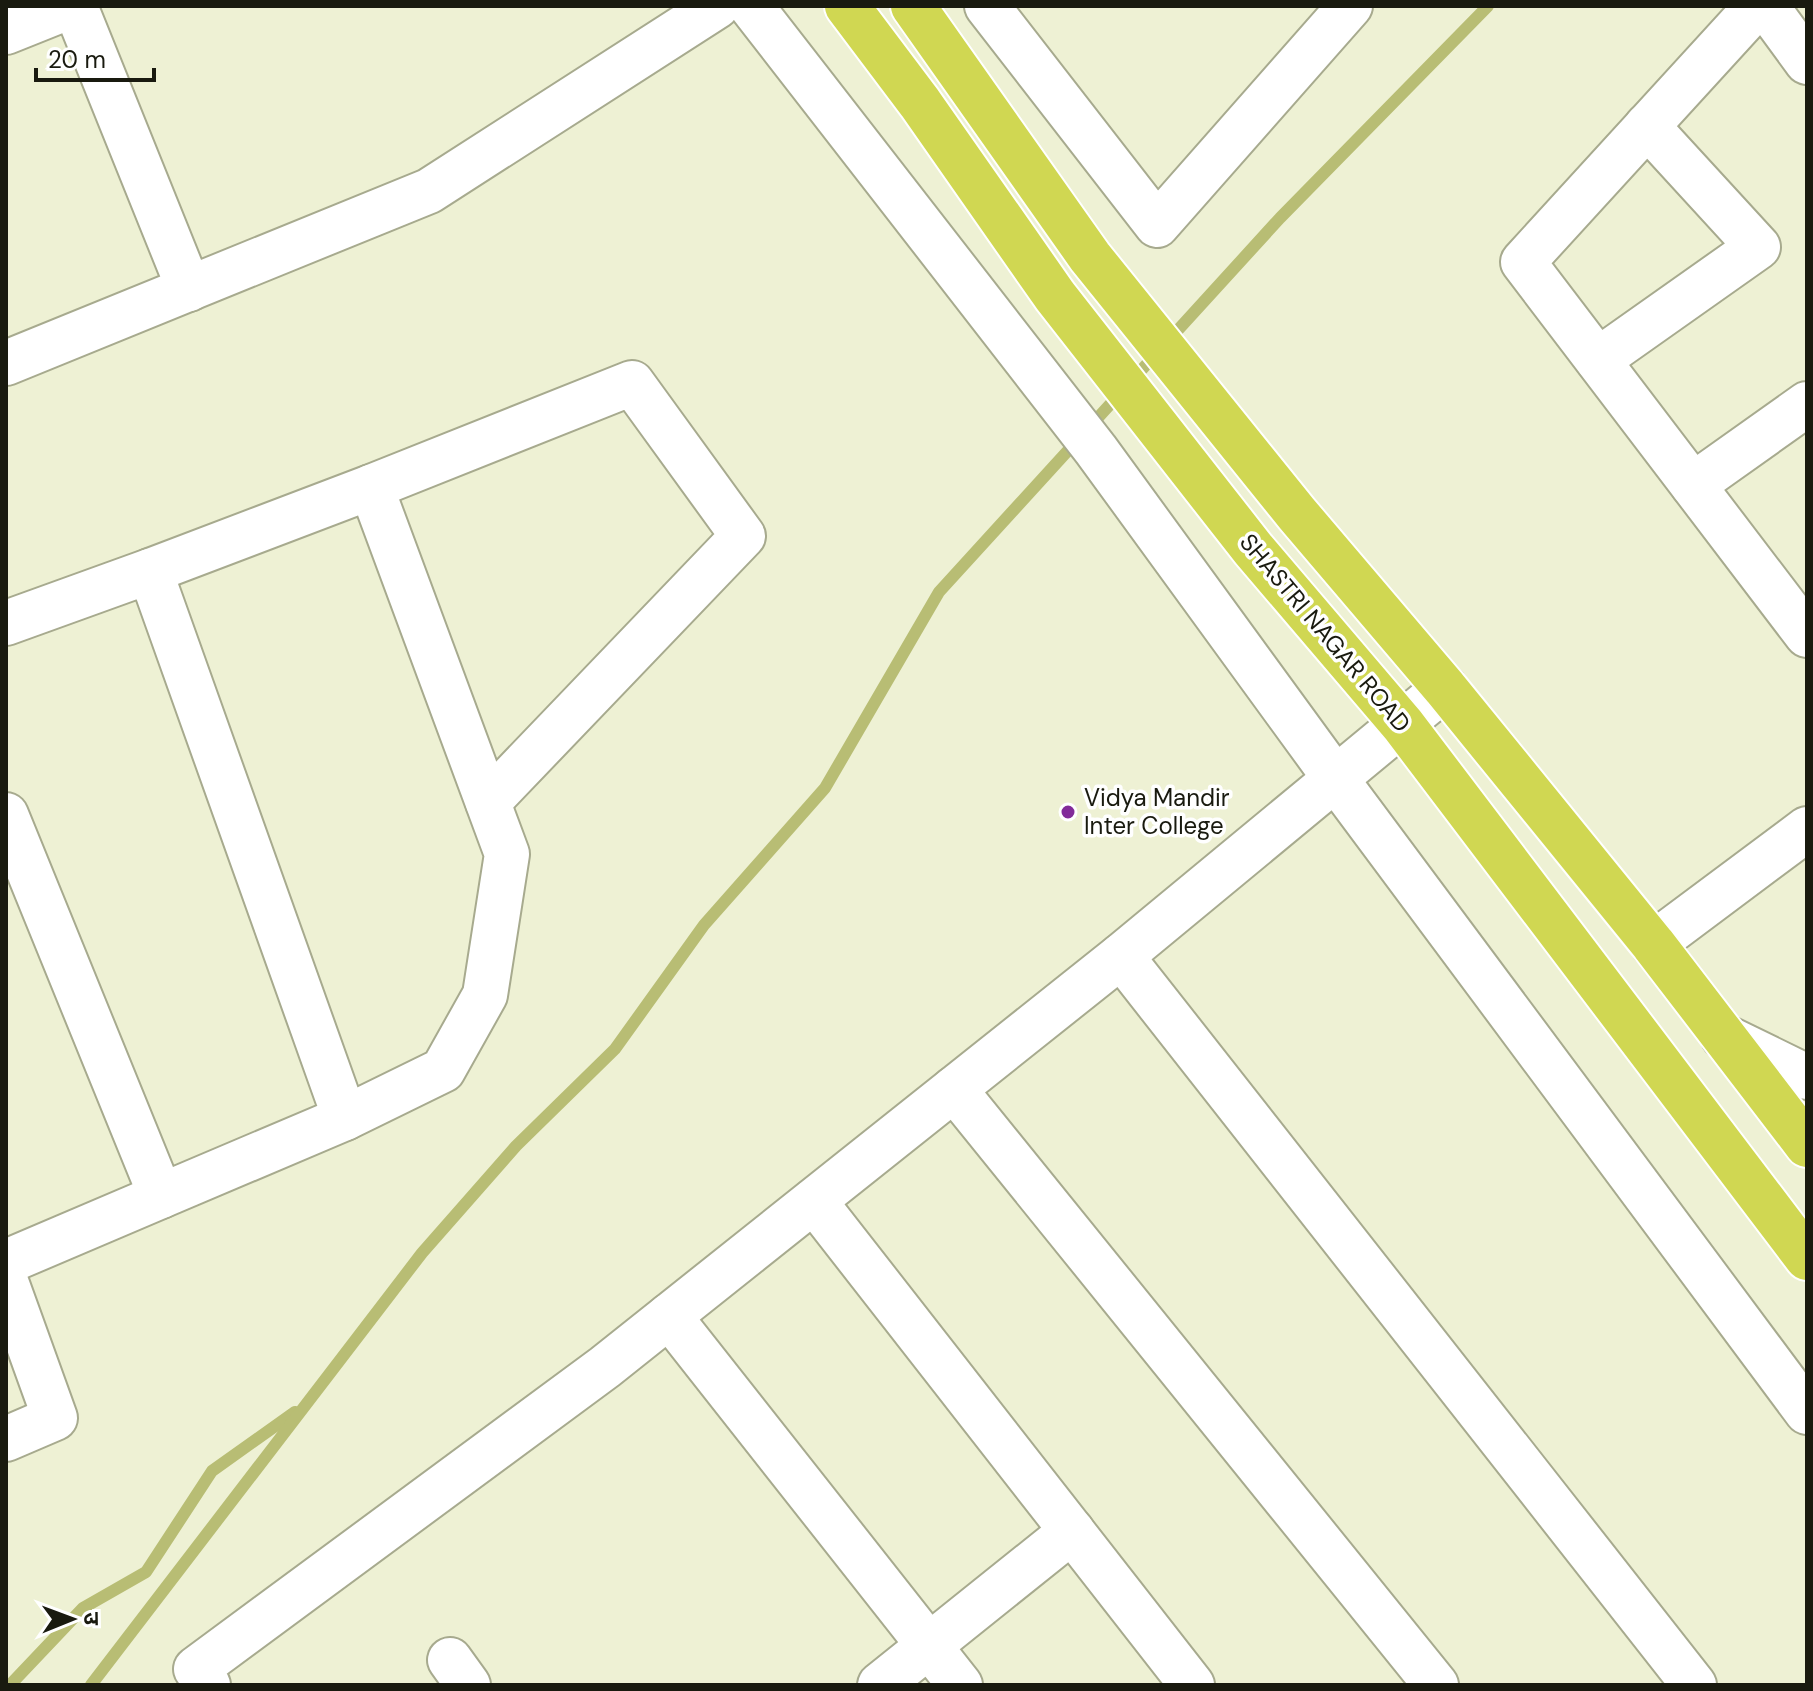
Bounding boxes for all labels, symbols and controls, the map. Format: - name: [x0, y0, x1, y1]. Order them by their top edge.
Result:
- scale bar: [36, 32, 154, 82]
- text: 20 m: [48, 44, 106, 75]
- street label: SHASTRI NAGAR ROAD: [1233, 527, 1418, 738]
- place label: Vidya Mandir Inter College: [1084, 782, 1230, 841]
- marker: Vidya Mandir Inter College: [1059, 803, 1077, 821]
- north arrow: [32, 1579, 112, 1659]
- text: उ: [77, 1612, 106, 1626]

